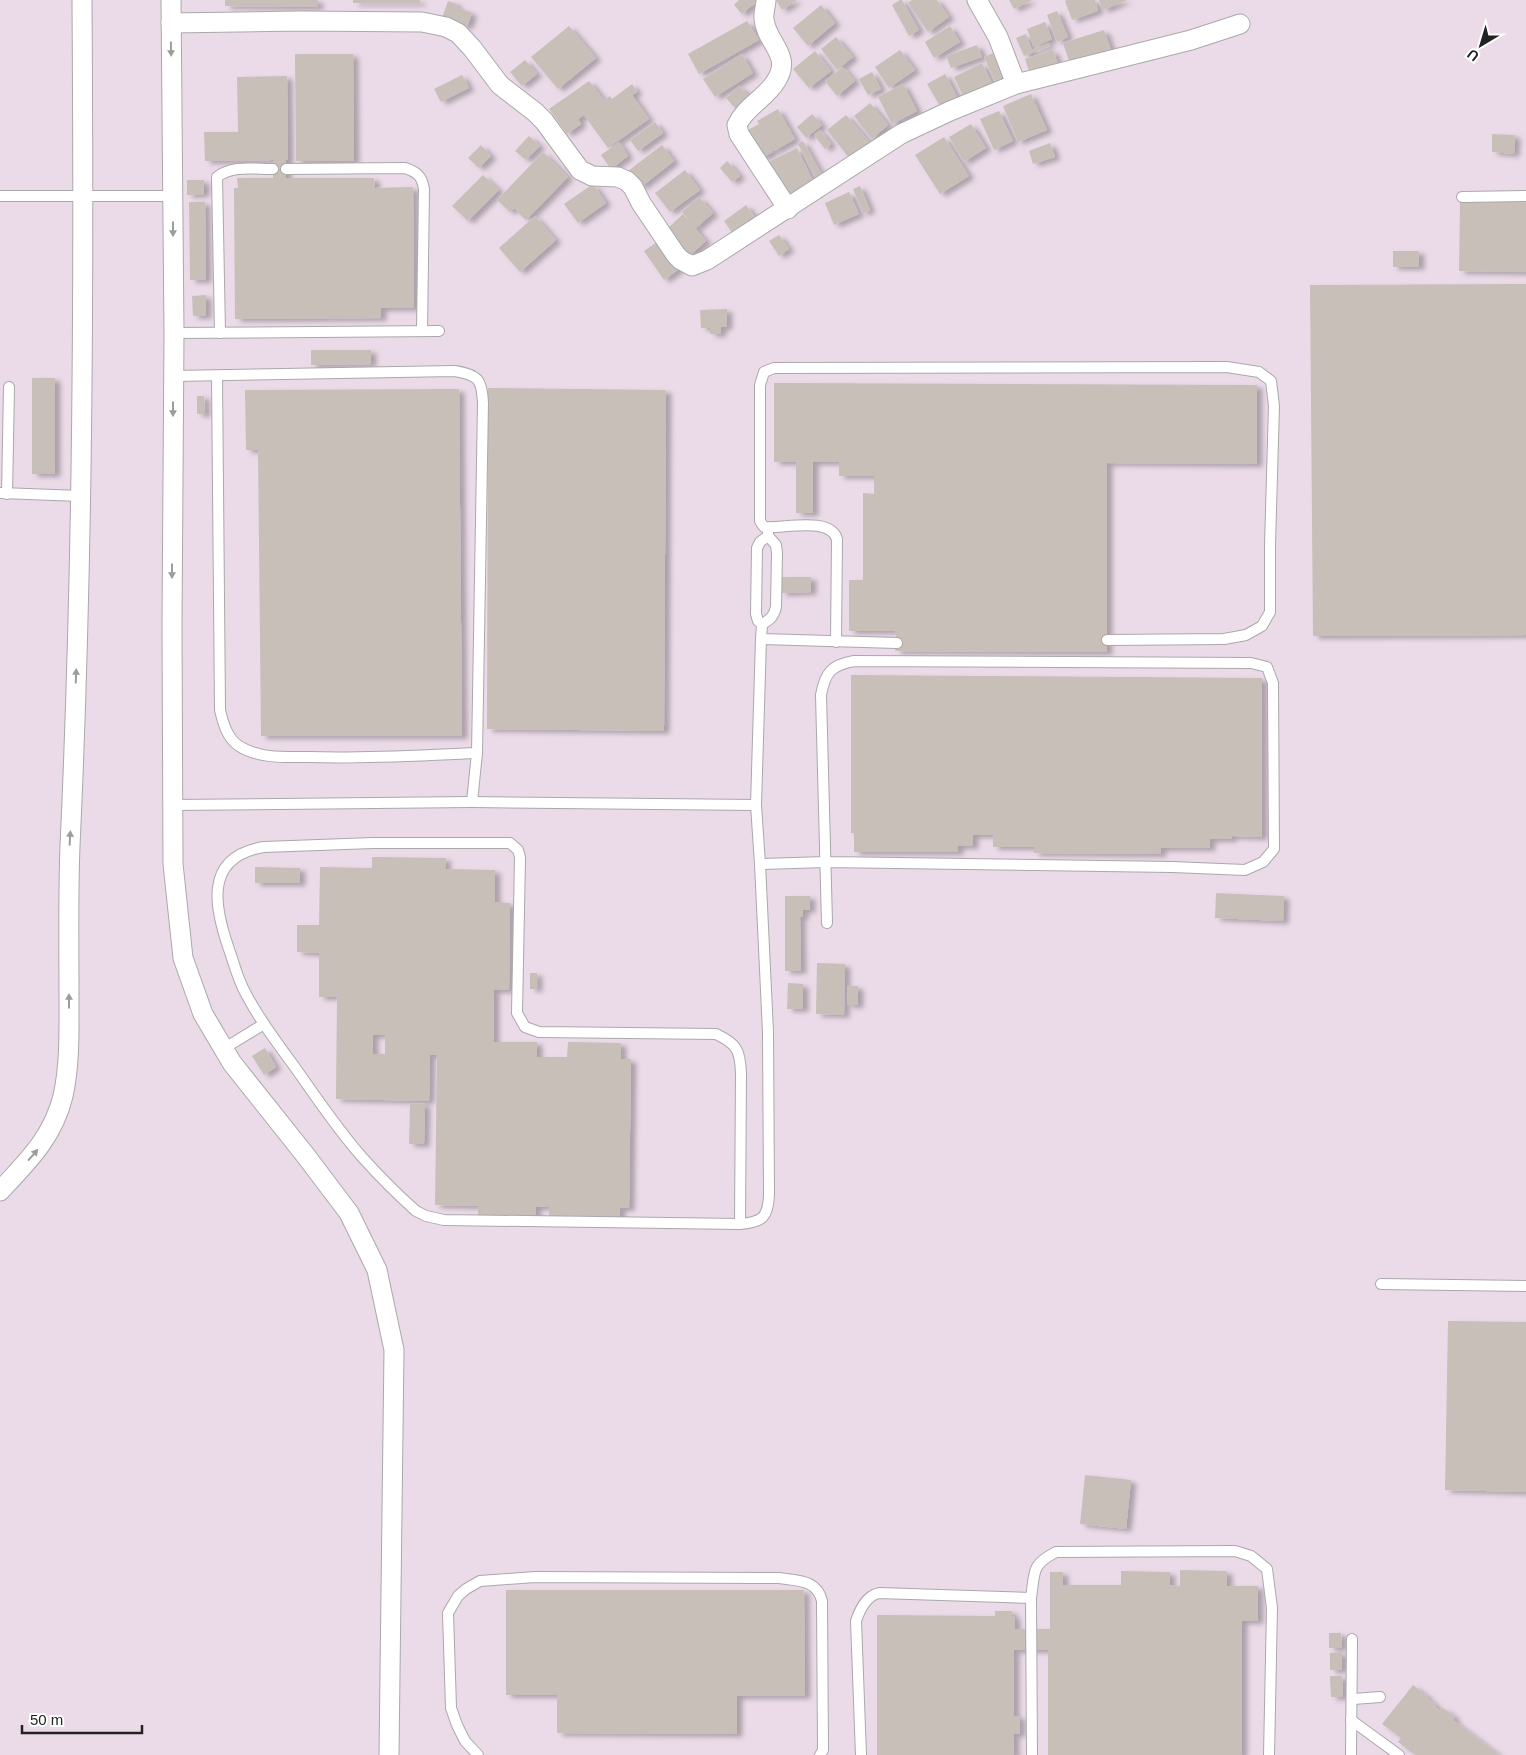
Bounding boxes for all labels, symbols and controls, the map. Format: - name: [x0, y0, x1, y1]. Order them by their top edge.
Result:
- north arrow: [1456, 20, 1506, 70]
- one-way arrow: [168, 41, 176, 57]
- text: U: [1464, 46, 1482, 65]
- one-way arrow: [169, 221, 177, 237]
- one-way arrow: [169, 401, 177, 417]
- one-way arrow: [168, 563, 176, 579]
- one-way arrow: [72, 667, 80, 683]
- one-way arrow: [67, 830, 75, 846]
- one-way arrow: [65, 992, 73, 1008]
- one-way arrow: [27, 1149, 39, 1161]
- scale bar: [22, 1702, 142, 1734]
- text: 50 m: [30, 1711, 63, 1728]

